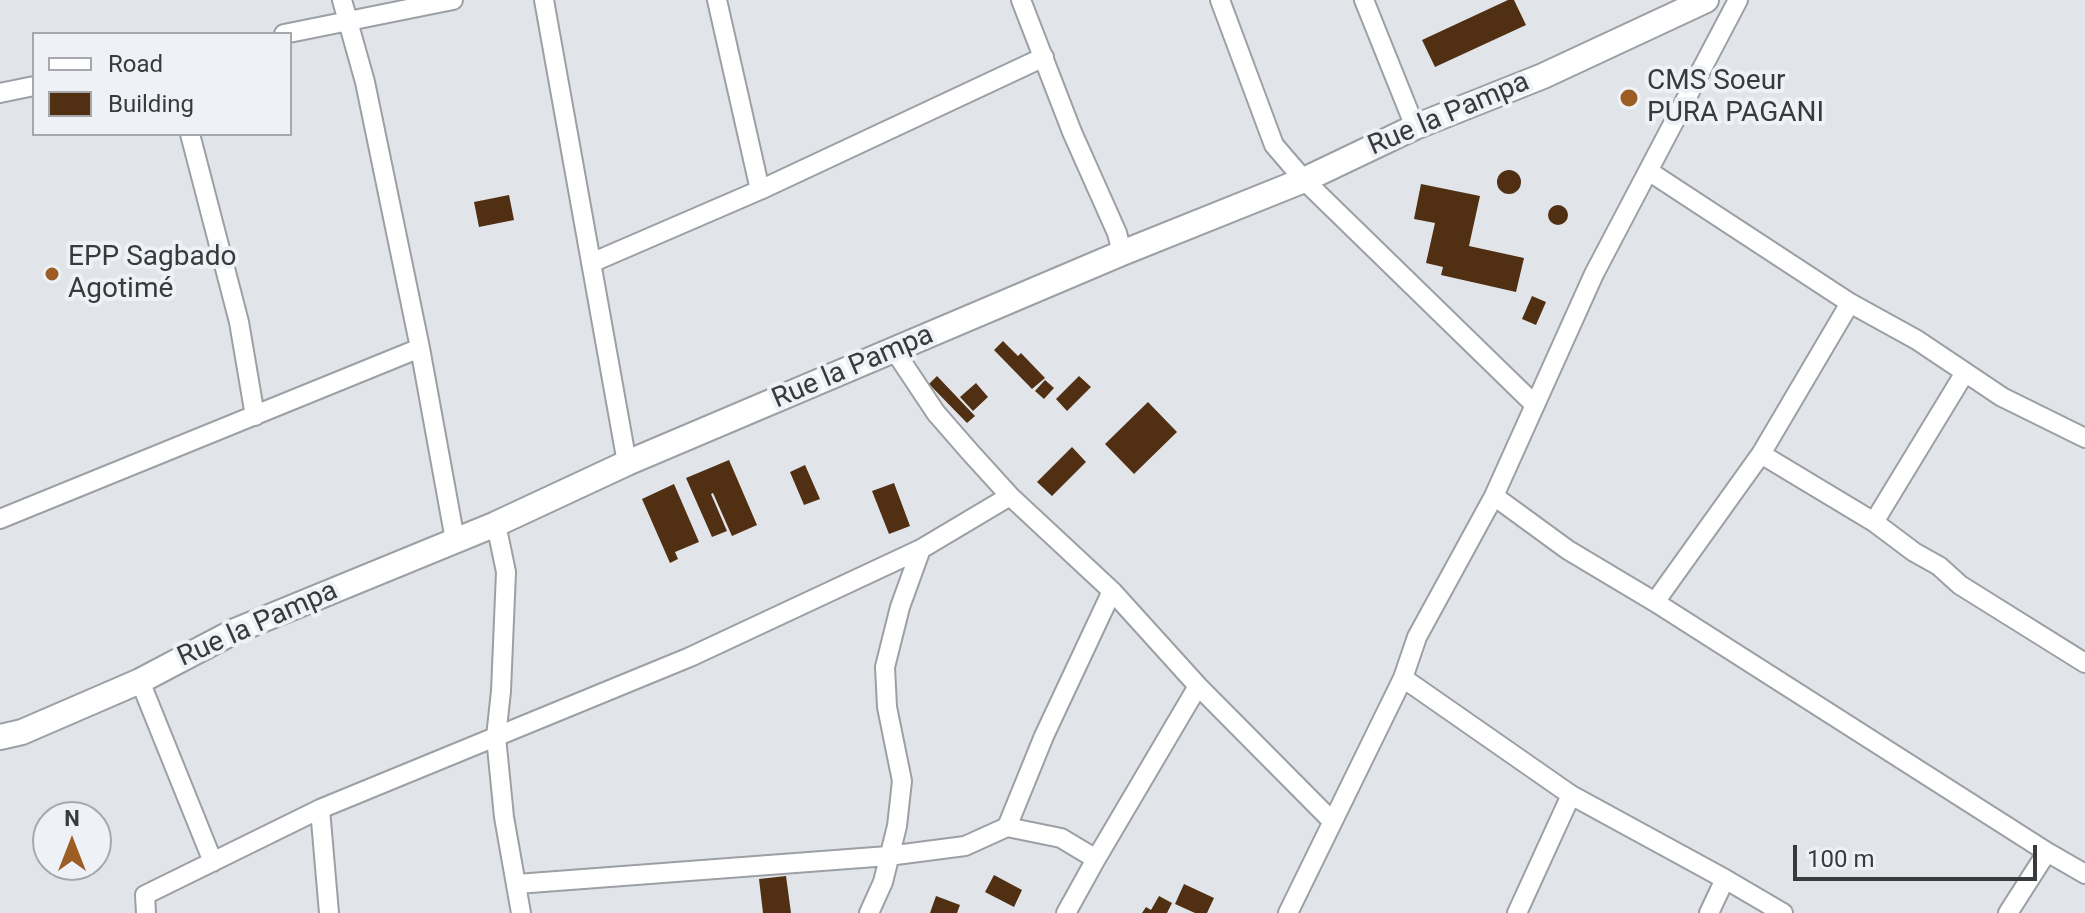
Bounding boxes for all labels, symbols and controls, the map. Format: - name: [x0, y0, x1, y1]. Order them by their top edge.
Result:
- legend: [32, 32, 292, 136]
- text: Road: [108, 50, 163, 78]
- place label: CMS Soeur PURA PAGANI: [1647, 65, 1824, 131]
- street label: Rue la Pampa: [1363, 66, 1535, 164]
- marker: CMS Soeur PURA PAGANI: [1618, 87, 1640, 109]
- text: Building: [108, 90, 194, 118]
- place label: EPP Sagbado Agotimé: [68, 241, 236, 307]
- marker: EPP Sagbado Agotimé: [43, 265, 61, 283]
- street label: Rue la Pampa: [767, 319, 939, 417]
- street label: Rue la Pampa: [173, 575, 343, 675]
- north arrow: [32, 801, 112, 881]
- text: N: [64, 806, 80, 831]
- scale bar: [1797, 829, 2041, 879]
- text: 100 m: [1807, 845, 1874, 873]

